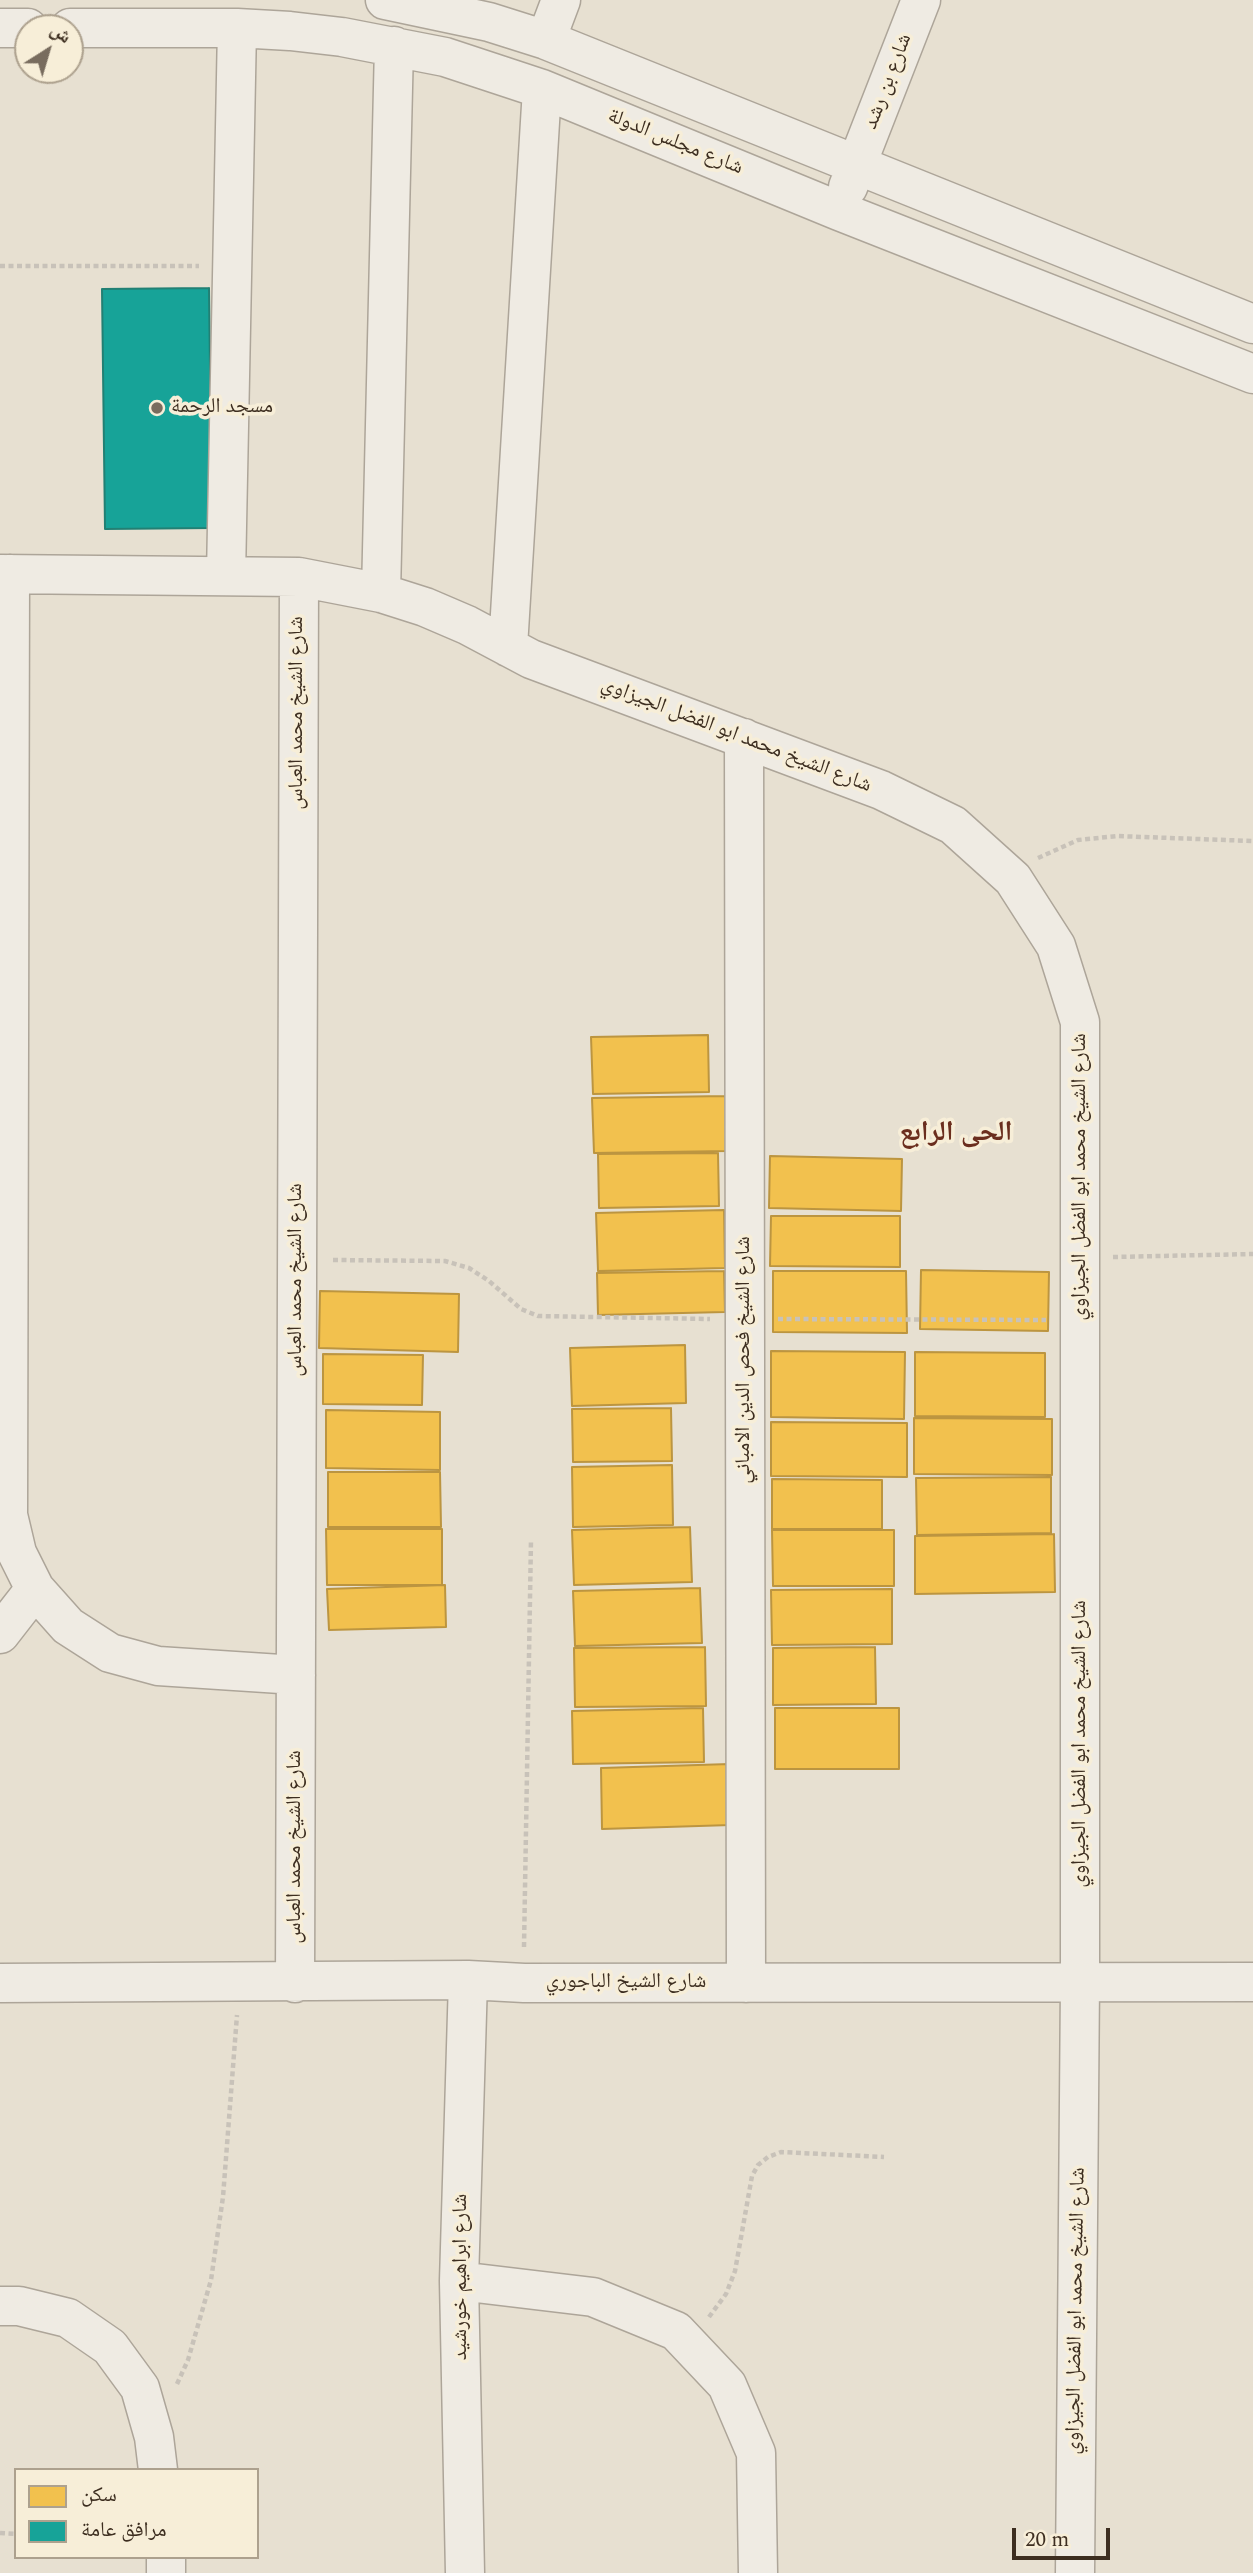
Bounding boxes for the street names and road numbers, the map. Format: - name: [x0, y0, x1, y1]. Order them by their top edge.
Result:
- street label: شارع بن رشد: [859, 31, 919, 133]
- street label: شارع مجلس الدولة: [604, 104, 746, 182]
- street label: شارع الشيخ محمد العباس: [285, 616, 311, 810]
- street label: شارع الشيخ محمد ابو الفضل الجيزاوي: [597, 673, 875, 799]
- street label: شارع الشيخ محمد ابو الفضل الجيزاوي: [1068, 1033, 1094, 1321]
- street label: شارع الشيخ محمد العباس: [284, 1183, 310, 1377]
- street label: شارع الشيخ فحص الدين الامباني: [732, 1236, 758, 1484]
- street label: شارع الشيخ محمد ابو الفضل الجيزاوي: [1068, 1600, 1094, 1888]
- street label: شارع الشيخ محمد العباس: [283, 1750, 309, 1944]
- street label: شارع الشيخ الباجوري: [546, 1970, 706, 1996]
- street label: شارع الشيخ محمد ابو الفضل الجيزاوي: [1062, 2167, 1092, 2455]
- street label: شارع ابراهيم خورشيد: [449, 2194, 475, 2360]

